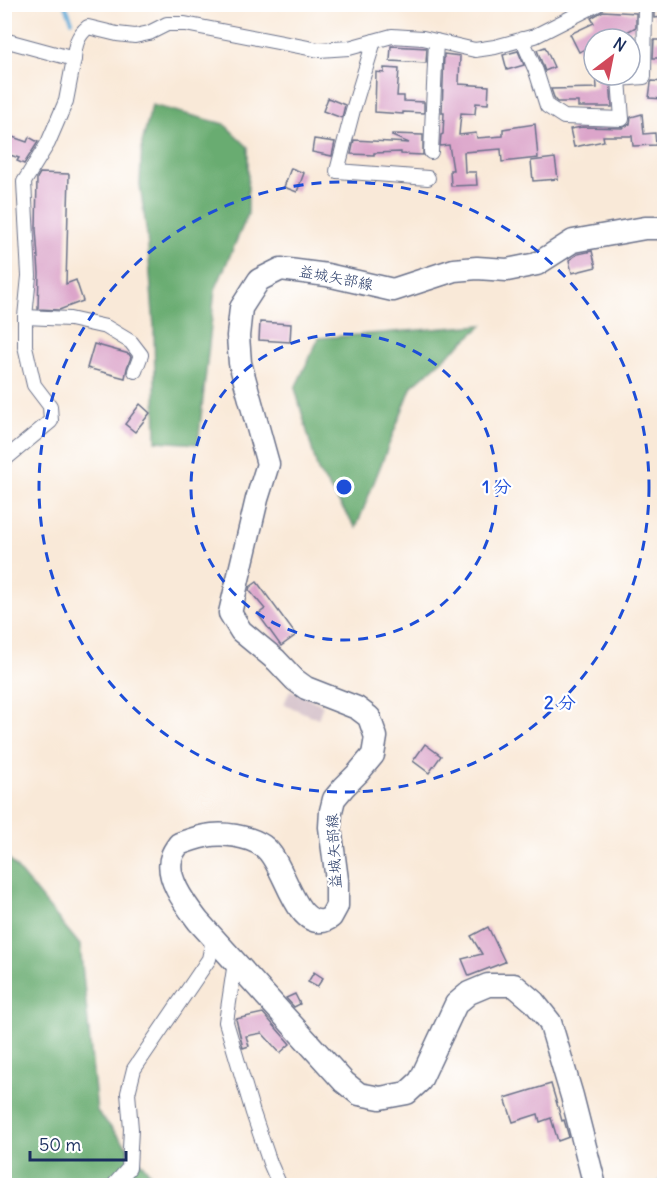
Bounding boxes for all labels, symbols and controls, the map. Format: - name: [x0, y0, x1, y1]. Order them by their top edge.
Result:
- north arrow: [582, 27, 642, 87]
- text: N: [610, 33, 630, 56]
- street label: 益城矢部線: [297, 261, 375, 294]
- text: 1 分: [482, 475, 512, 498]
- centre of rings: [334, 477, 354, 497]
- text: 2 分: [544, 691, 576, 714]
- street label: 益城矢部線: [322, 813, 345, 889]
- scale bar: [30, 1124, 126, 1162]
- text: 50 m: [39, 1133, 81, 1156]

